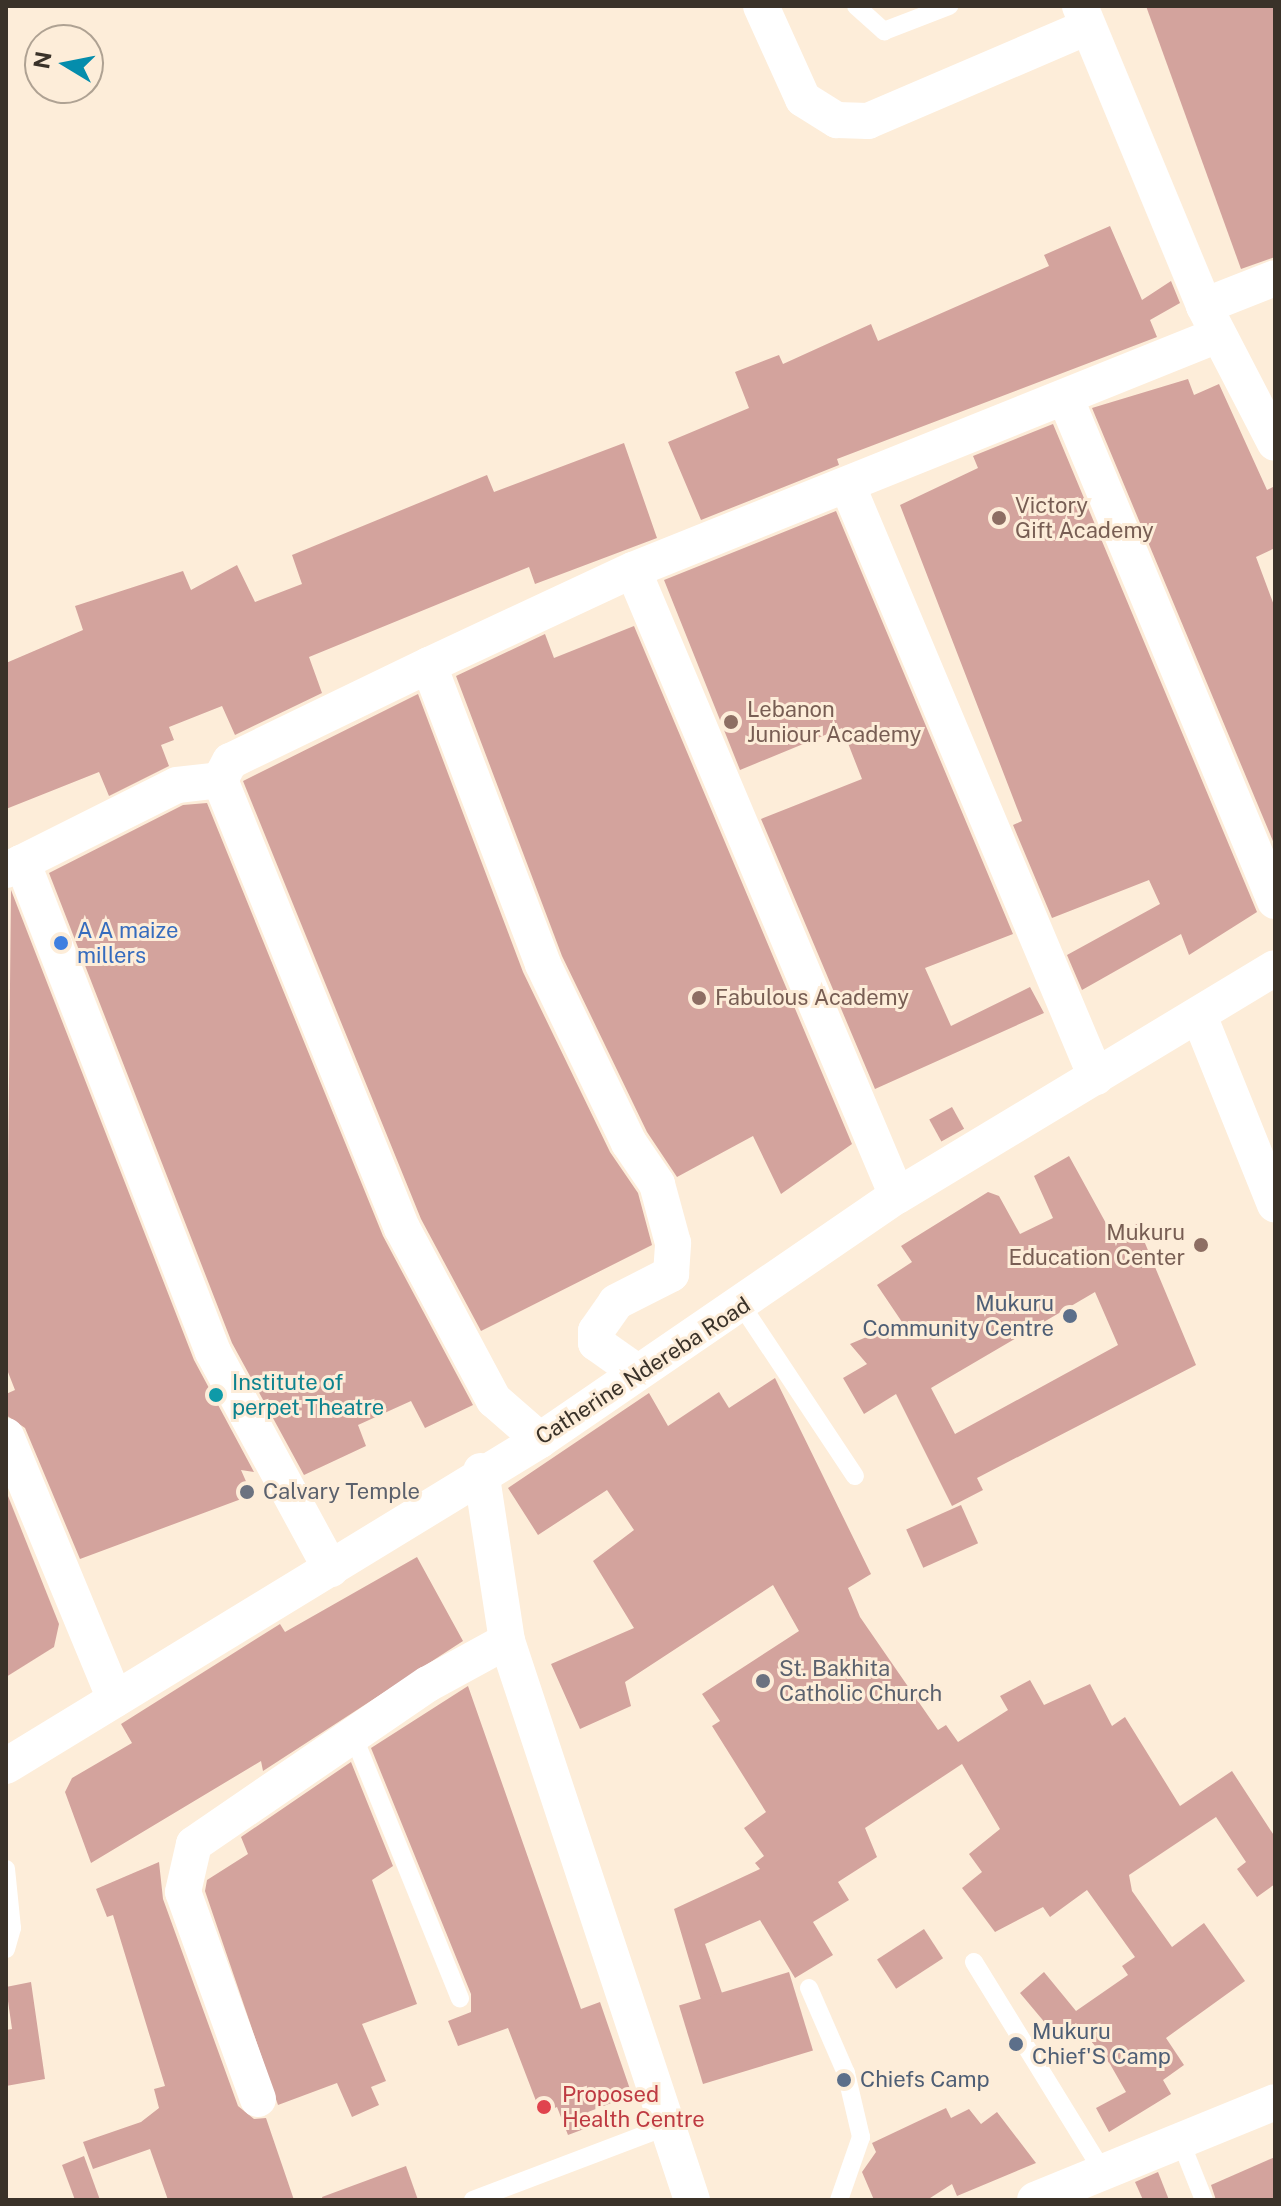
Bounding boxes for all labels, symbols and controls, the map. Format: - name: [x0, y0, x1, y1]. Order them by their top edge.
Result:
- north arrow: [24, 24, 104, 104]
- text: N: [28, 49, 57, 71]
- place label: Victory Gift Academy: [1015, 492, 1154, 544]
- marker: Victory Gift Academy: [990, 509, 1008, 527]
- place label: Lebanon Juniour Academy: [747, 696, 921, 748]
- marker: Lebanon Juniour Academy: [722, 713, 740, 731]
- place label: A A maize millers: [77, 917, 178, 968]
- marker: A A maize millers: [52, 934, 70, 952]
- place label: Fabulous Academy: [715, 985, 909, 1011]
- marker: Fabulous Academy: [690, 989, 708, 1007]
- place label: Mukuru Education Center: [1008, 1219, 1185, 1270]
- marker: Mukuru Education Center: [1192, 1236, 1210, 1254]
- place label: Mukuru Community Centre: [862, 1290, 1054, 1342]
- street label: Catherine Ndereba Road: [531, 1292, 755, 1450]
- marker: Mukuru Community Centre: [1061, 1307, 1079, 1325]
- place label: Institute of perpet Theatre: [232, 1369, 384, 1420]
- marker: Institute of perpet Theatre: [207, 1386, 225, 1404]
- place label: Calvary Temple: [263, 1479, 420, 1505]
- marker: Calvary Temple: [238, 1483, 256, 1501]
- place label: St. Bakhita Catholic Church: [779, 1655, 942, 1706]
- marker: St. Bakhita Catholic Church: [754, 1672, 772, 1690]
- place label: Mukuru Chief'S Camp: [1032, 2018, 1171, 2070]
- marker: Mukuru Chief'S Camp: [1007, 2035, 1025, 2053]
- place label: Chiefs Camp: [860, 2067, 990, 2093]
- marker: Chiefs Camp: [835, 2071, 853, 2089]
- place label: Proposed Health Centre: [562, 2081, 705, 2132]
- marker: Proposed Health Centre: [533, 2096, 555, 2118]

